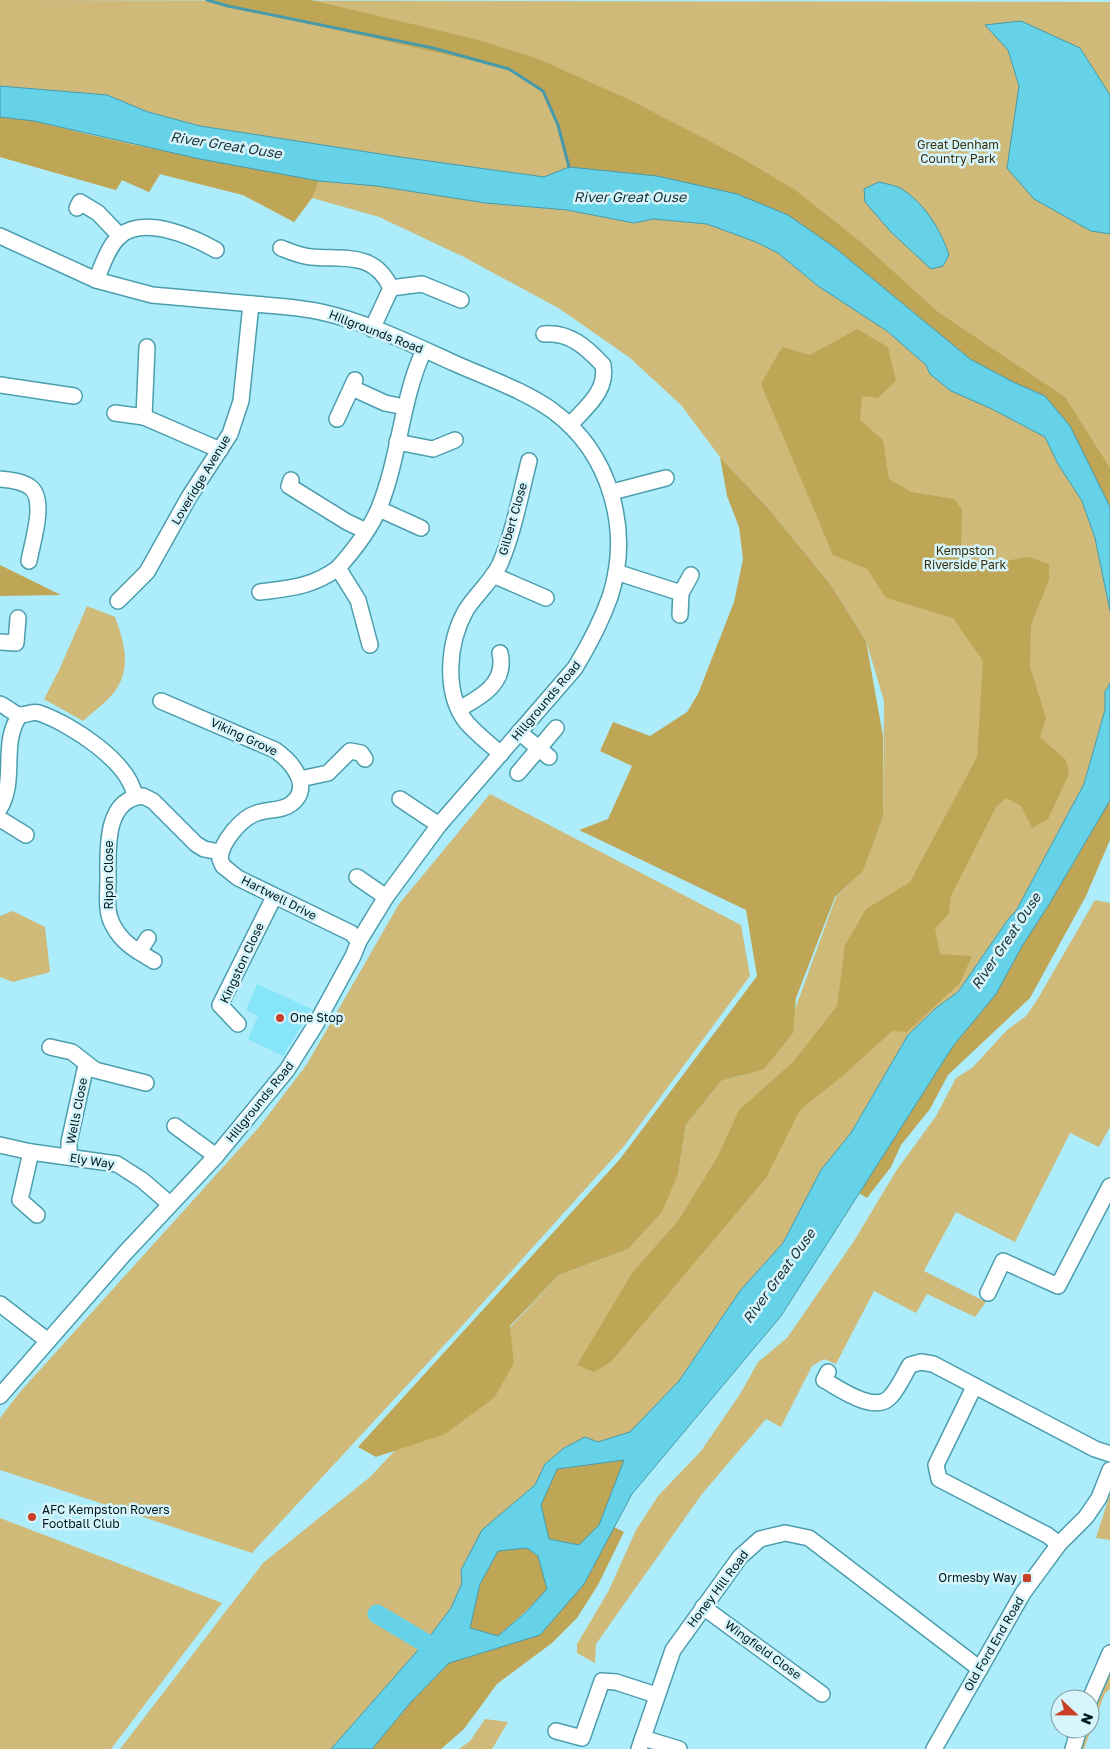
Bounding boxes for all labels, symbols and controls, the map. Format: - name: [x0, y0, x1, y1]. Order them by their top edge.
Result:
- water label: River Great Ouse: [169, 127, 284, 162]
- park label: Great Denham Country Park: [917, 137, 999, 166]
- water label: River Great Ouse: [574, 188, 687, 205]
- street label: Hillgrounds Road: [327, 307, 425, 356]
- street label: Loveridge Avenue: [168, 432, 233, 527]
- street label: Gilbert Close: [495, 481, 530, 557]
- park label: Kempston Riverside Park: [924, 543, 1006, 572]
- street label: Hillgrounds Road: [508, 658, 583, 744]
- street label: Viking Grove: [208, 714, 280, 759]
- street label: Ripon Close: [101, 841, 116, 909]
- street label: Hartwell Drive: [239, 872, 320, 923]
- water label: River Great Ouse: [967, 889, 1045, 992]
- street label: Kingston Close: [216, 920, 267, 1006]
- place label: One Stop: [290, 1010, 343, 1025]
- marker: One Stop: [274, 1012, 286, 1024]
- street label: Hillgrounds Road: [222, 1058, 297, 1145]
- street label: Wells Close: [63, 1076, 90, 1145]
- street label: Ely Way: [69, 1150, 116, 1171]
- water label: River Great Ouse: [739, 1225, 819, 1326]
- place label: AFC Kempston Rovers Football Club: [42, 1502, 170, 1531]
- marker: AFC Kempston Rovers Football Club: [26, 1511, 38, 1523]
- street label: Honey Hill Road: [684, 1547, 751, 1630]
- place label: Ormesby Way: [938, 1570, 1017, 1585]
- marker: Ormesby Way: [1021, 1572, 1033, 1584]
- street label: Old Ford End Road: [960, 1594, 1027, 1694]
- street label: Wingfield Close: [722, 1617, 804, 1682]
- north arrow: [1050, 1689, 1100, 1739]
- text: N: [1078, 1711, 1097, 1727]

